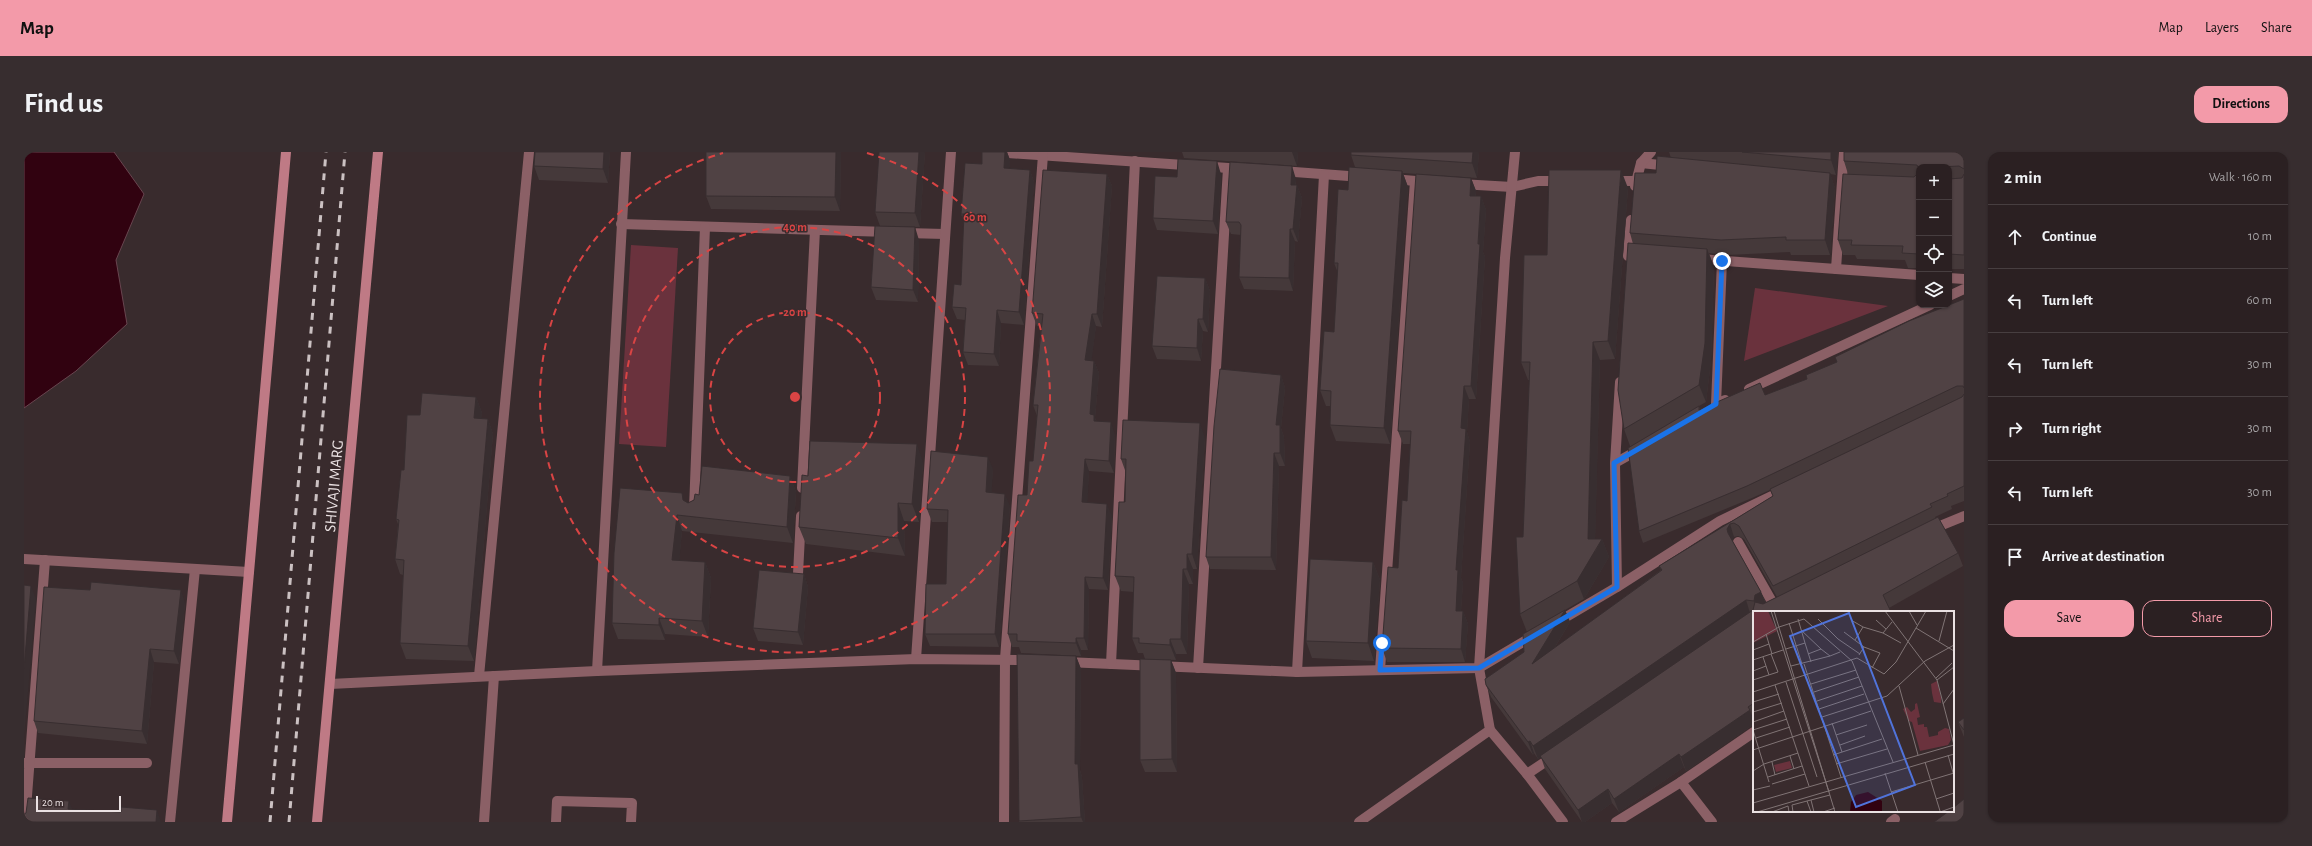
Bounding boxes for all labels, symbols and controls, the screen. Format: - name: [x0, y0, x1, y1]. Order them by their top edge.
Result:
- text: Map: [20, 19, 54, 38]
- text: Map: [2158, 21, 2183, 35]
- text: Layers: [2205, 21, 2239, 35]
- text: Share: [2261, 21, 2292, 35]
- button: Directions: [2194, 86, 2288, 123]
- text: Find us: [24, 90, 103, 118]
- map controls: [1916, 164, 1952, 308]
- button: +: [1916, 164, 1952, 200]
- text: 2 min: [2004, 169, 2042, 186]
- text: Walk · 160 m: [2209, 171, 2272, 184]
- button: −: [1916, 200, 1952, 236]
- text: 60 m: [963, 211, 987, 223]
- text: 40 m: [783, 221, 807, 233]
- icon: ahead: [2004, 226, 2026, 248]
- text: Continue: [2042, 229, 2097, 244]
- text: 10 m: [2248, 230, 2272, 243]
- button: locate: [1916, 236, 1952, 272]
- route end: [1713, 252, 1731, 270]
- button: layers: [1916, 272, 1952, 308]
- icon: left: [2004, 290, 2026, 312]
- text: Turn left: [2042, 293, 2093, 308]
- text: 60 m: [2246, 294, 2272, 307]
- text: 20 m: [783, 306, 807, 318]
- icon: left: [2004, 354, 2026, 376]
- text: Turn left: [2042, 357, 2093, 372]
- text: 30 m: [2247, 358, 2272, 371]
- centre of rings: [788, 390, 802, 404]
- icon: right: [2004, 418, 2026, 440]
- text: Turn right: [2042, 421, 2101, 436]
- text: 30 m: [2247, 422, 2272, 435]
- street label: SHIVAJI MARG: [322, 439, 346, 533]
- icon: left: [2004, 482, 2026, 504]
- text: Turn left: [2042, 485, 2093, 500]
- text: 30 m: [2247, 486, 2272, 499]
- icon: arrive: [2004, 546, 2026, 568]
- text: Arrive at destination: [2042, 549, 2165, 564]
- button: Save: [2004, 600, 2134, 637]
- button: Share: [2142, 600, 2272, 637]
- inset map: [1753, 611, 1954, 812]
- route start: [1373, 634, 1391, 652]
- scale bar: [36, 794, 121, 813]
- text: 20 m: [42, 797, 63, 808]

